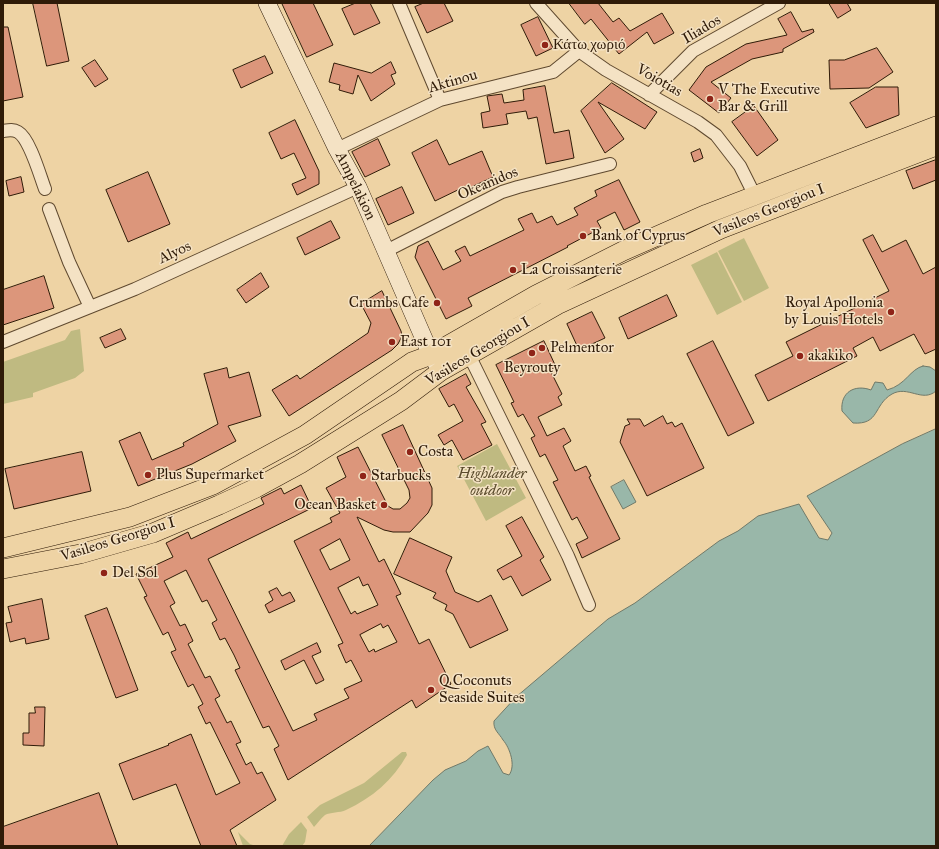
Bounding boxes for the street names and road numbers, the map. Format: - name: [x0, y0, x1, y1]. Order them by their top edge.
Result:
- street label: Iliados: [680, 12, 724, 48]
- street label: Voiotias: [633, 61, 685, 101]
- street label: Aktinou: [426, 66, 480, 98]
- street label: Ampelakion: [331, 149, 379, 223]
- street label: Okeanidos: [455, 163, 521, 205]
- street label: Vasileos Georgiou I: [711, 180, 827, 242]
- street label: Alyos: [156, 238, 194, 268]
- street label: Vasileos Georgiou I: [423, 314, 533, 390]
- street label: Vasileos Georgiou I: [59, 514, 177, 566]

